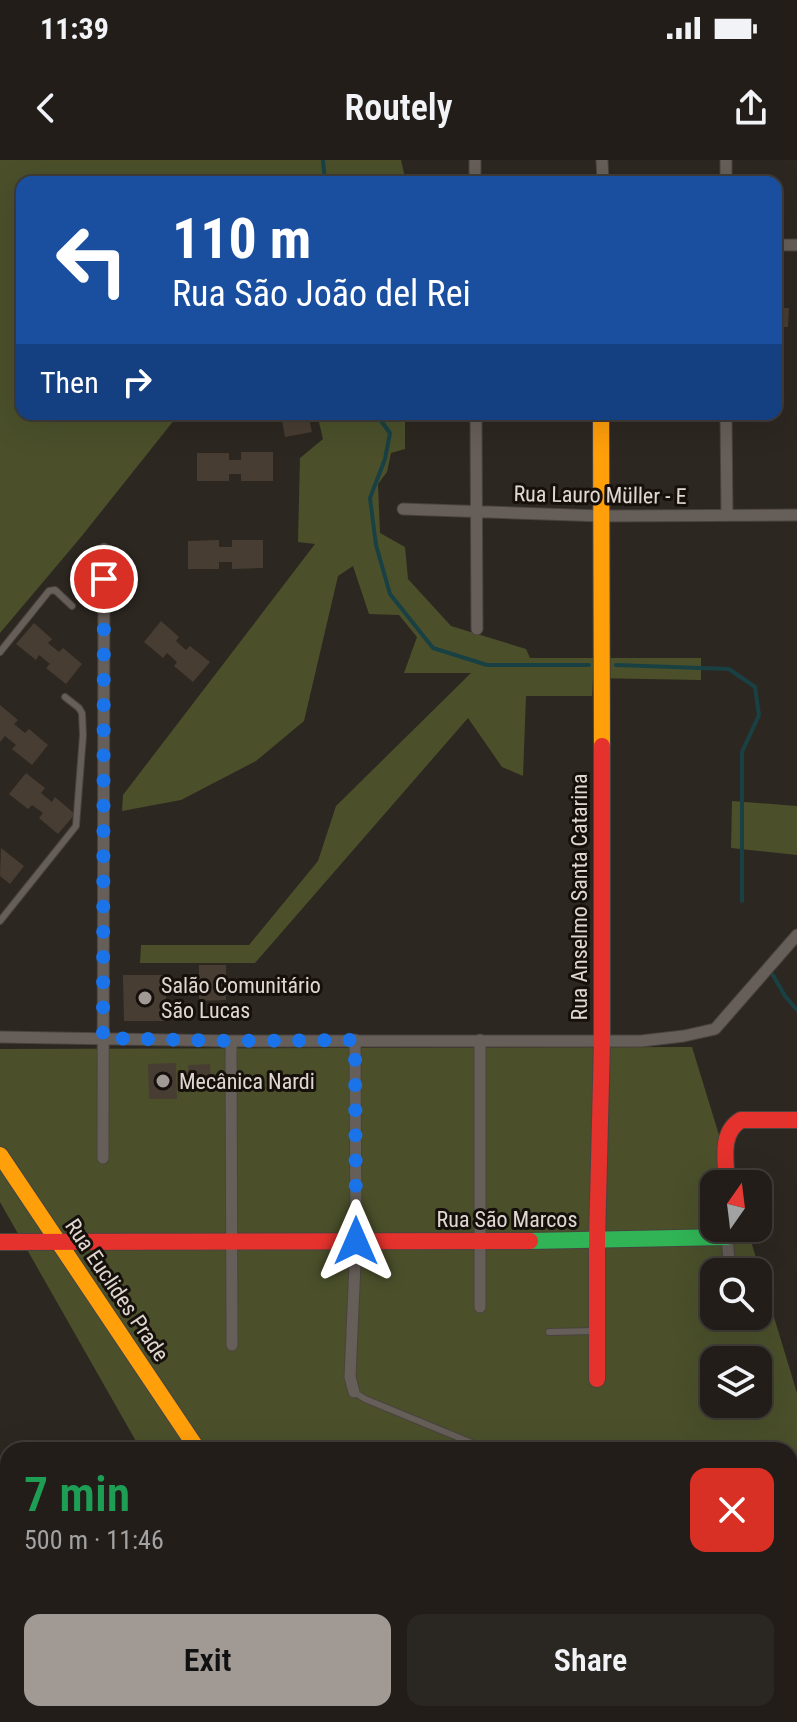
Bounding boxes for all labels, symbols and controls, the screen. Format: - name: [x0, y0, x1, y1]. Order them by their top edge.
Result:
- text: 11:39: [40, 11, 109, 46]
- icon: back: [24, 86, 68, 130]
- icon: share: [729, 86, 773, 130]
- text: Routely: [344, 87, 453, 129]
- text: 110 m: [172, 206, 311, 272]
- icon: left: [40, 208, 144, 312]
- text: Rua São João del Rei: [172, 273, 471, 315]
- icon: right: [115, 360, 159, 404]
- text: Then: [40, 365, 99, 400]
- street label: Rua Lauro Müller - E: [513, 481, 687, 509]
- pin: [70, 545, 138, 613]
- icon: arrive: [82, 557, 126, 601]
- street label: Rua Anselmo Santa Catarina: [567, 774, 592, 1021]
- place label: Salão Comunitário São Lucas: [161, 973, 321, 1023]
- marker: Salão Comunitário São Lucas: [136, 989, 154, 1007]
- place label: Mecânica Nardi: [179, 1069, 315, 1094]
- marker: Mecânica Nardi: [154, 1072, 172, 1090]
- north arrow: [700, 1170, 772, 1242]
- map controls: [700, 1170, 772, 1418]
- position arrow: [314, 1199, 398, 1283]
- street label: Rua São Marcos: [437, 1207, 577, 1232]
- street label: Rua Euclides Prade: [60, 1214, 174, 1366]
- button: search: [700, 1258, 772, 1330]
- button: layers: [700, 1346, 772, 1418]
- text: 7 min: [24, 1466, 130, 1523]
- button: close: [690, 1468, 774, 1552]
- text: 500 m · 11:46: [24, 1525, 164, 1555]
- button: Exit: [24, 1614, 391, 1706]
- button: Share: [407, 1614, 774, 1706]

